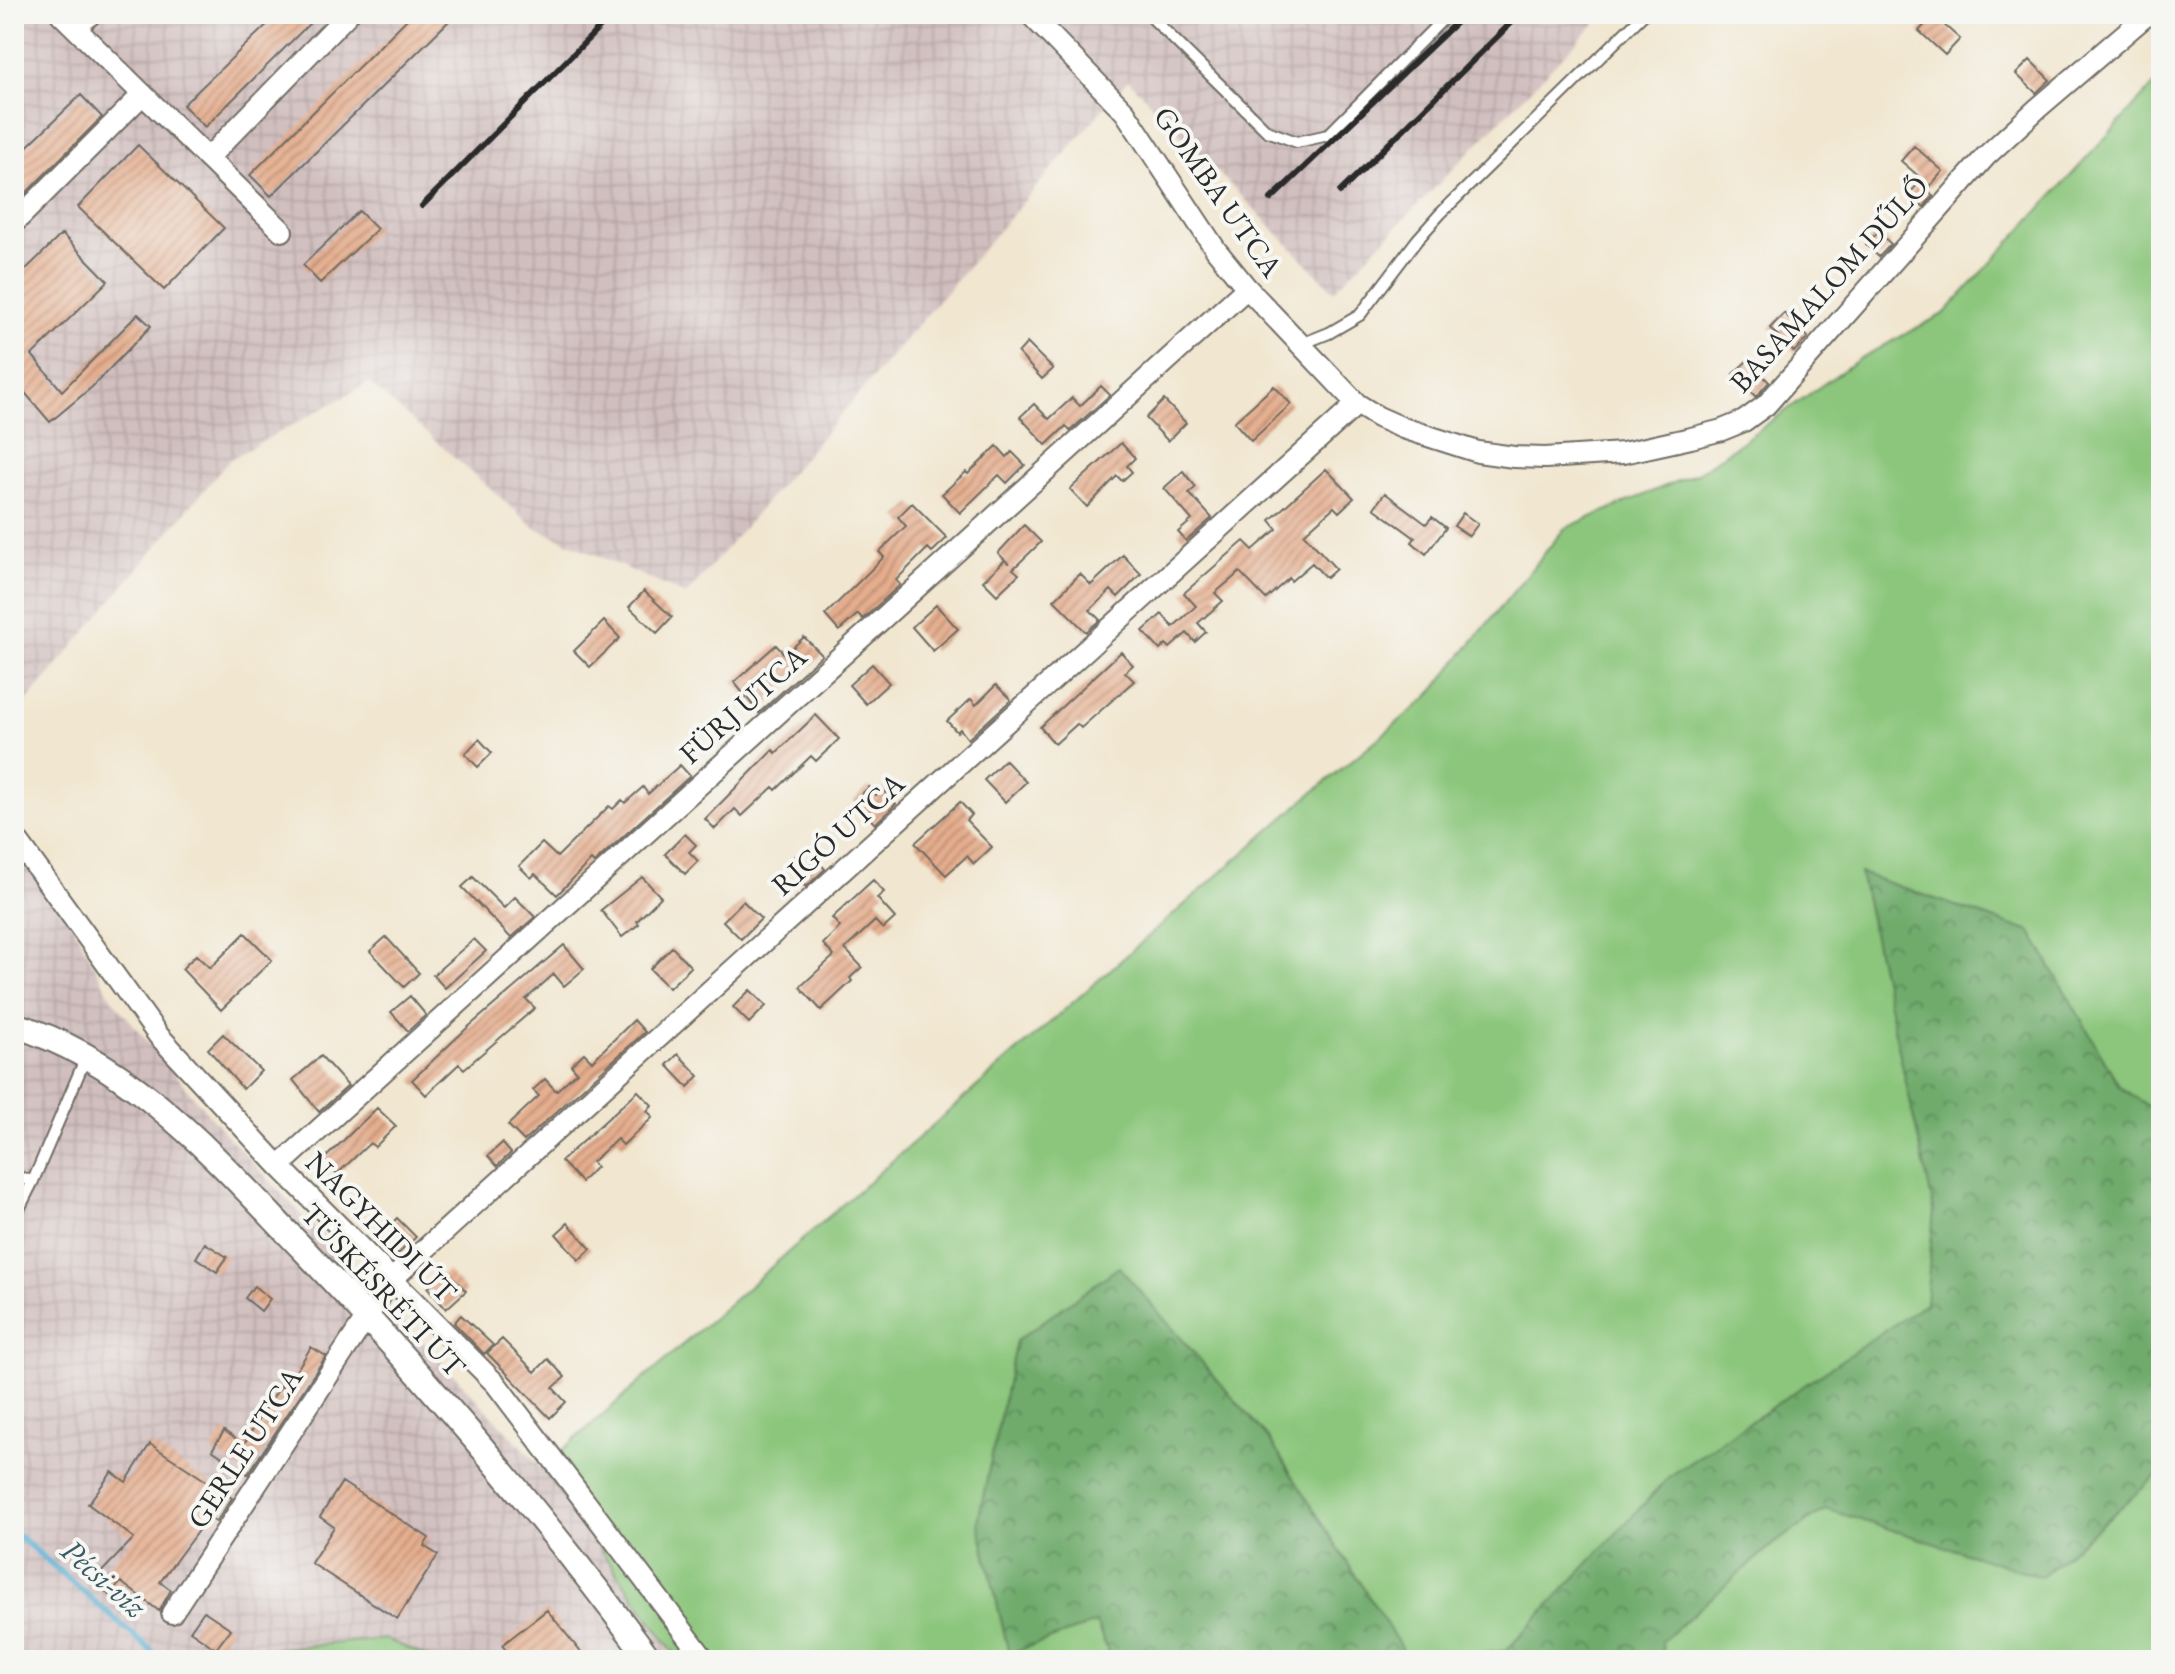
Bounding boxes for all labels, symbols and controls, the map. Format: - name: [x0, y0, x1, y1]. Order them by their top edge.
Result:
- street label: GOMBA UTCA: [1145, 99, 1292, 285]
- street label: BASAMALOM DŰLŐ: [1721, 167, 1937, 401]
- street label: FÜRJ UTCA: [671, 637, 815, 772]
- street label: RIGÓ UTCA: [763, 763, 913, 904]
- street label: NAGYHIDI ÚT: [297, 1143, 466, 1311]
- street label: TÜSKÉSRÉTI ÚT: [293, 1194, 475, 1386]
- street label: GERLE UTCA: [178, 1360, 311, 1536]
- water label: Pécsi-víz: [52, 1529, 157, 1628]

